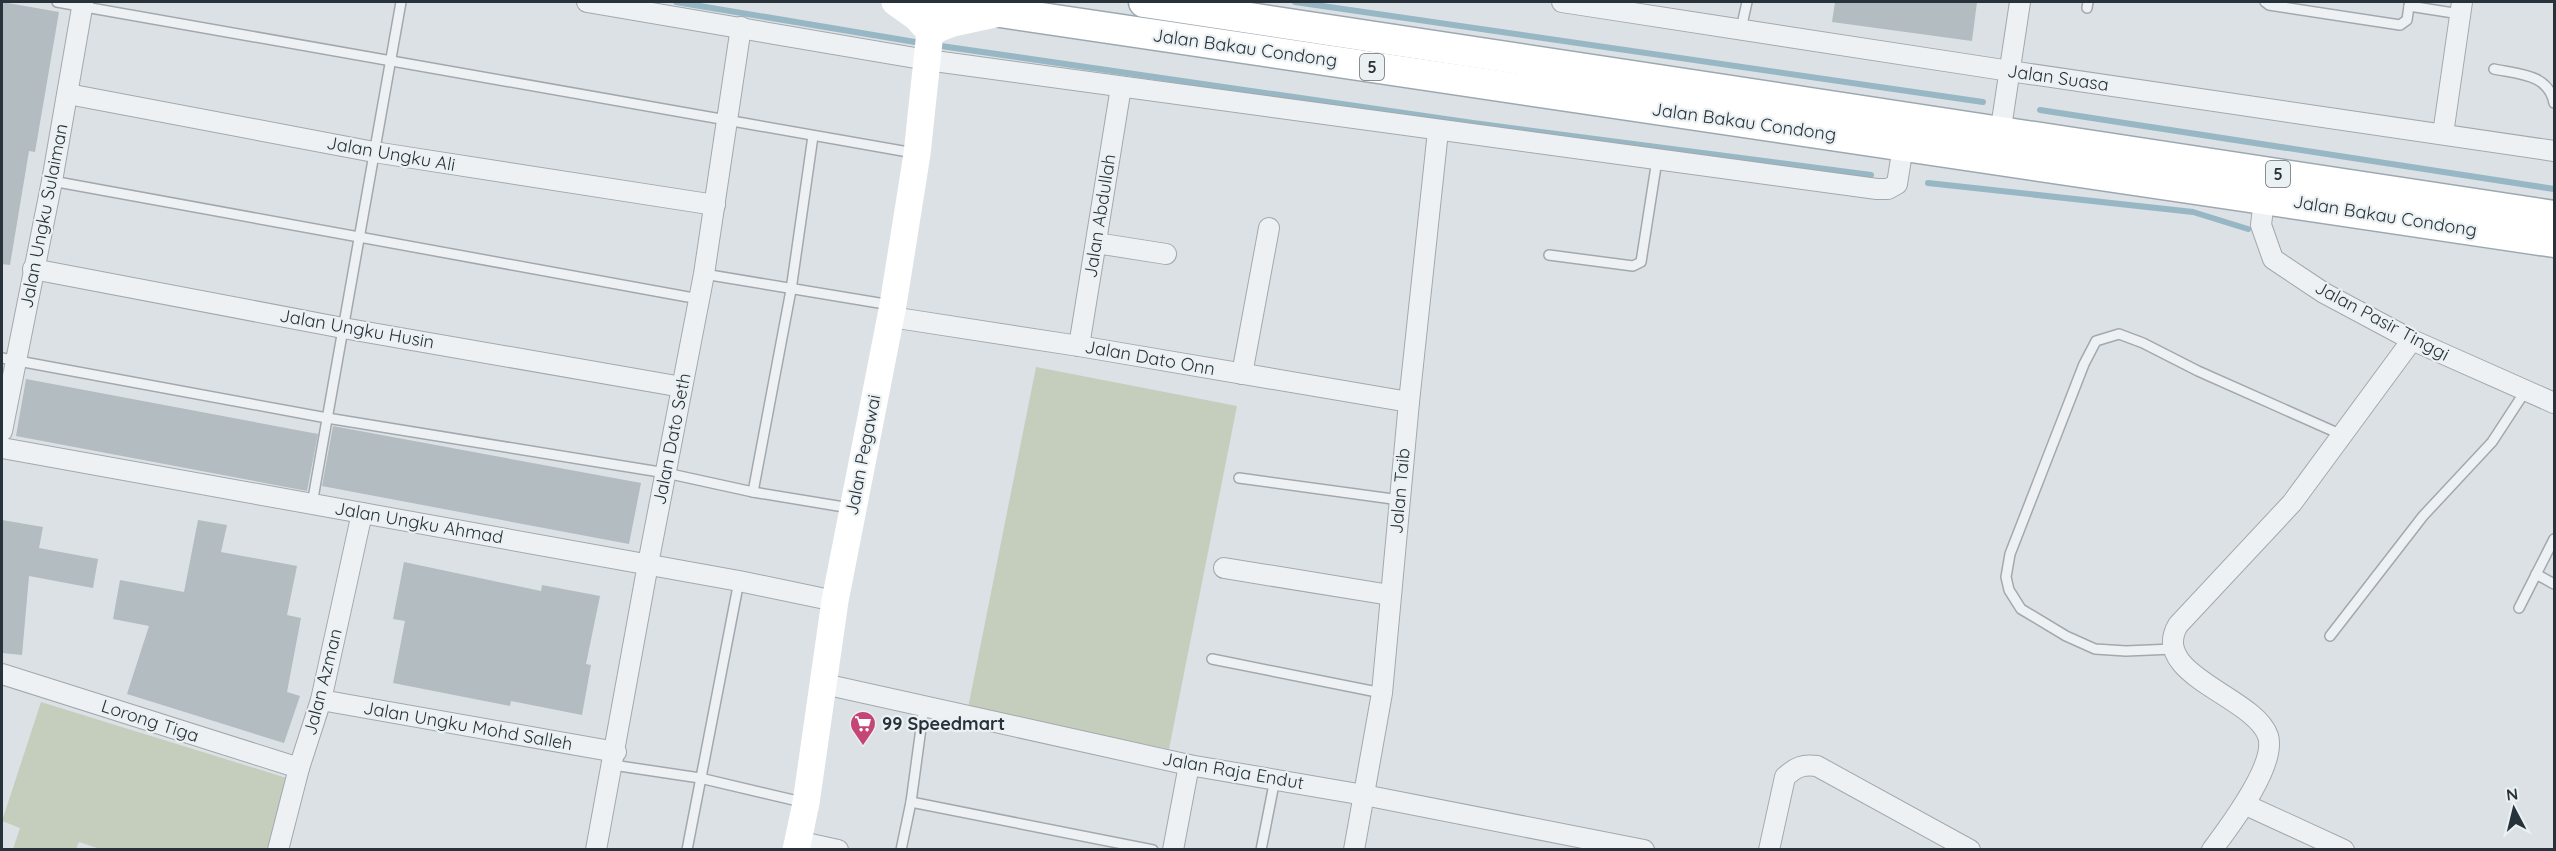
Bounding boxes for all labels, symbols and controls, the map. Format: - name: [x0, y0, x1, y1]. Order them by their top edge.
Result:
- street label: Jalan Bakau Condong: [1151, 23, 1339, 72]
- road number: 5: [1360, 54, 1384, 80]
- street label: Jalan Suasa: [2006, 59, 2110, 96]
- street label: Jalan Bakau Condong: [1650, 97, 1838, 146]
- street label: Jalan Ungku Sulaiman: [14, 122, 73, 310]
- street label: Jalan Ungku Ali: [325, 131, 457, 176]
- street label: Jalan Abdullah: [1078, 152, 1121, 279]
- road number: 5: [2266, 161, 2290, 187]
- street label: Jalan Bakau Condong: [2291, 190, 2479, 241]
- street label: Jalan Pasir Tinggi: [2311, 275, 2453, 366]
- street label: Jalan Ungku Husin: [278, 304, 436, 353]
- street label: Jalan Dato Onn: [1083, 335, 1217, 380]
- street label: Jalan Dato Seth: [647, 371, 696, 507]
- street label: Jalan Pegawai: [840, 393, 885, 517]
- street label: Jalan Taib: [1384, 447, 1415, 535]
- street label: Jalan Ungku Ahmad: [333, 496, 505, 549]
- street label: Jalan Azman: [298, 626, 347, 738]
- street label: Lorong Tiga: [98, 694, 202, 747]
- street label: Jalan Ungku Mohd Salleh: [362, 696, 575, 755]
- supermarket icon: 99 Speedmart: [848, 709, 878, 747]
- place label: 99 Speedmart: [882, 712, 1005, 735]
- street label: Jalan Raja Endut: [1160, 747, 1306, 794]
- north arrow: [2484, 779, 2544, 839]
- text: N: [2505, 783, 2519, 805]

